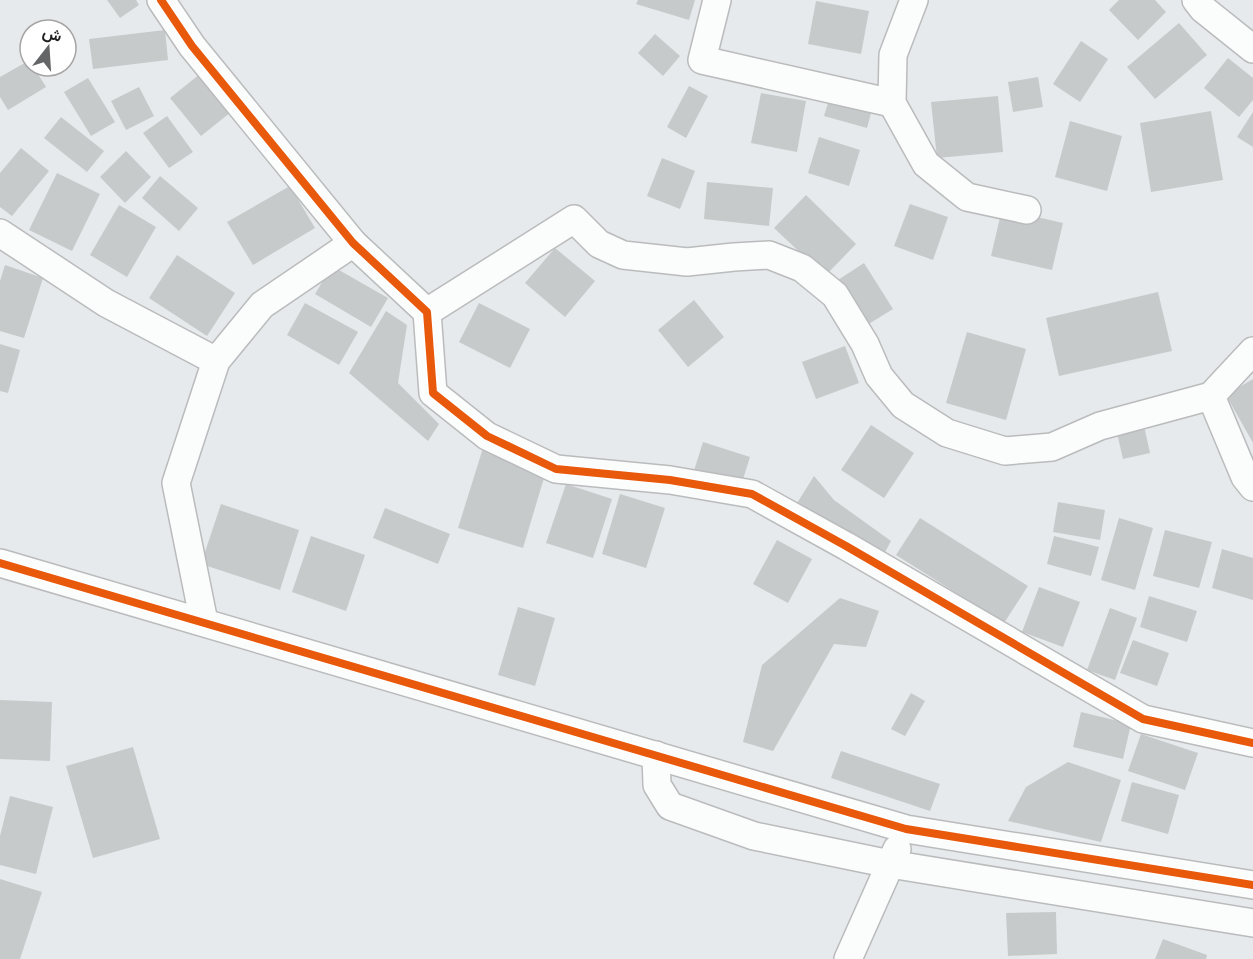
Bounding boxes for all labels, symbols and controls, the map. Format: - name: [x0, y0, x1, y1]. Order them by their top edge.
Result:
- north arrow: [18, 18, 78, 78]
- text: ش: [40, 21, 65, 46]

